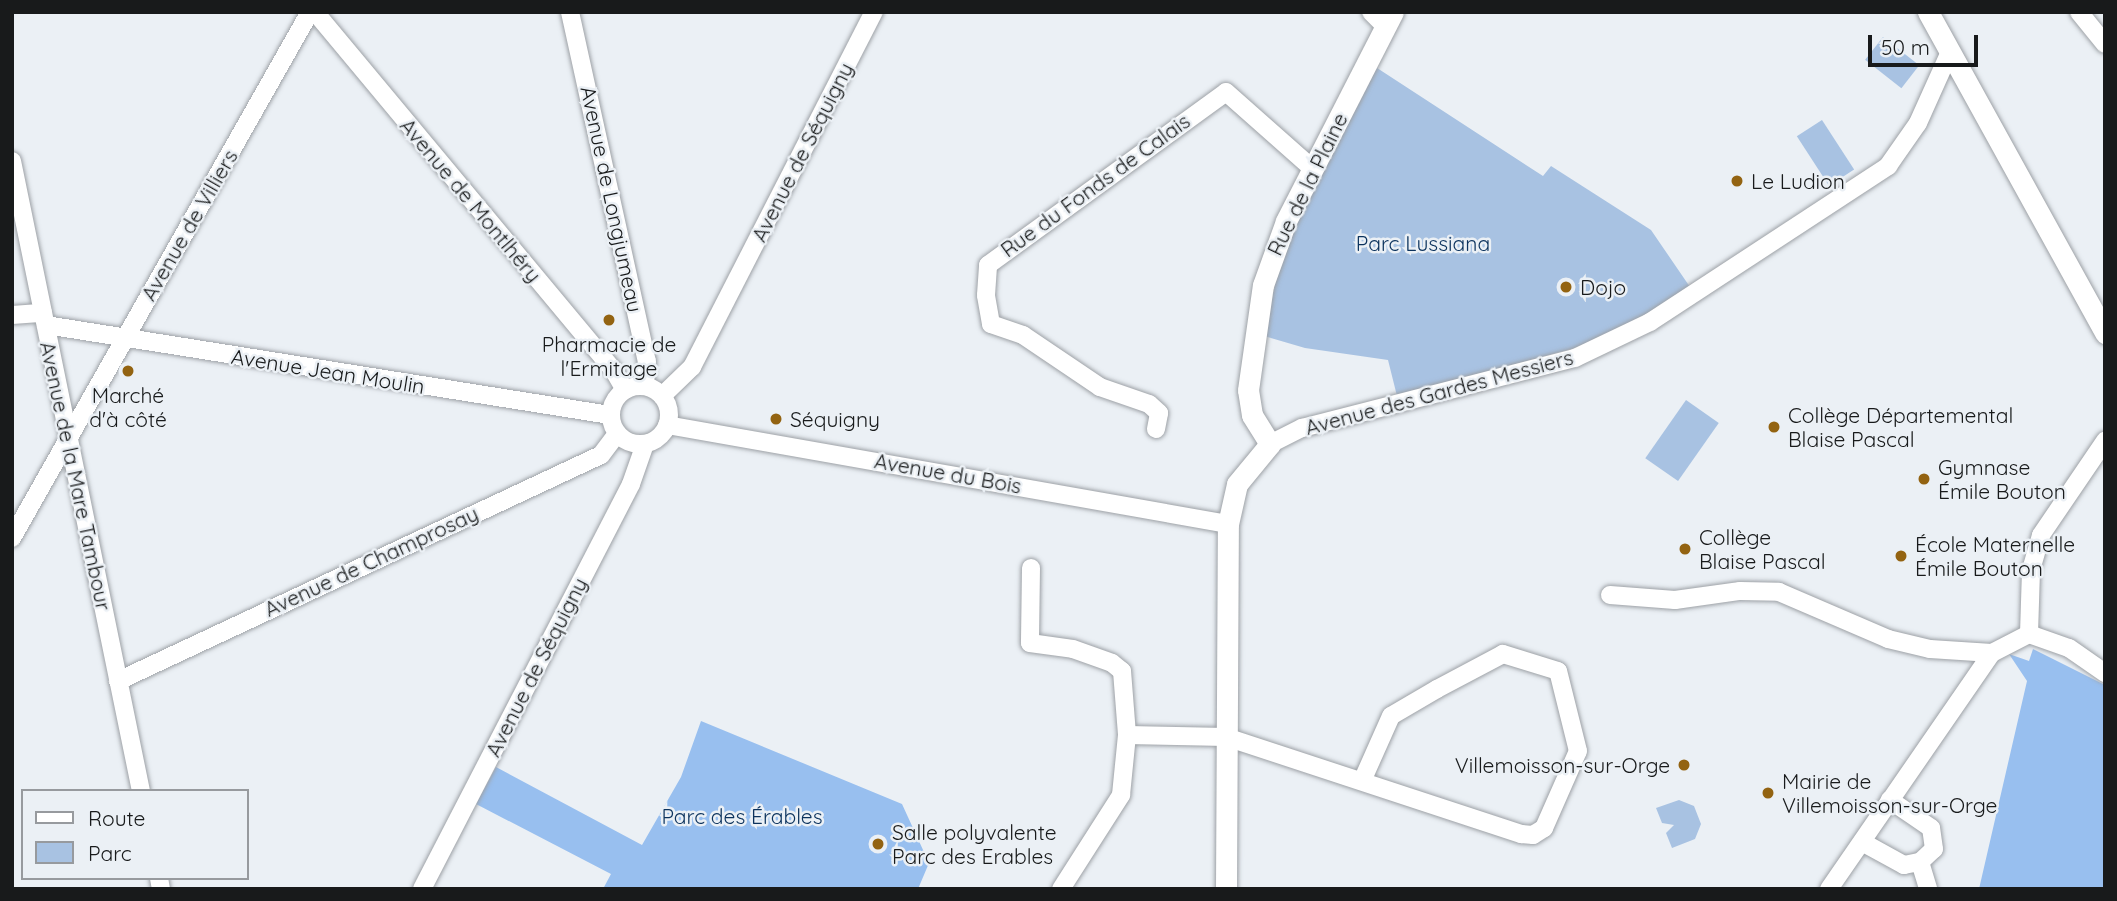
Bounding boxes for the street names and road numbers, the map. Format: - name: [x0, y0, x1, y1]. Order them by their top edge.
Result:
- street label: Avenue de Séquigny: [746, 58, 858, 246]
- street label: Avenue de Longjumeau: [576, 84, 648, 314]
- street label: Rue du Fonds de Calais: [996, 108, 1194, 262]
- street label: Rue de la Plaine: [1262, 109, 1352, 259]
- street label: Avenue de Montlhéry: [395, 113, 547, 287]
- street label: Avenue de Villiers: [136, 145, 242, 305]
- street label: Avenue de la Mare Tambour: [35, 339, 117, 613]
- street label: Avenue Jean Moulin: [229, 343, 427, 399]
- street label: Avenue des Gardes Messiers: [1302, 344, 1576, 440]
- street label: Avenue du Bois: [872, 448, 1024, 498]
- street label: Avenue de Champrosay: [260, 500, 482, 622]
- street label: Avenue de Séquigny: [480, 573, 592, 761]

